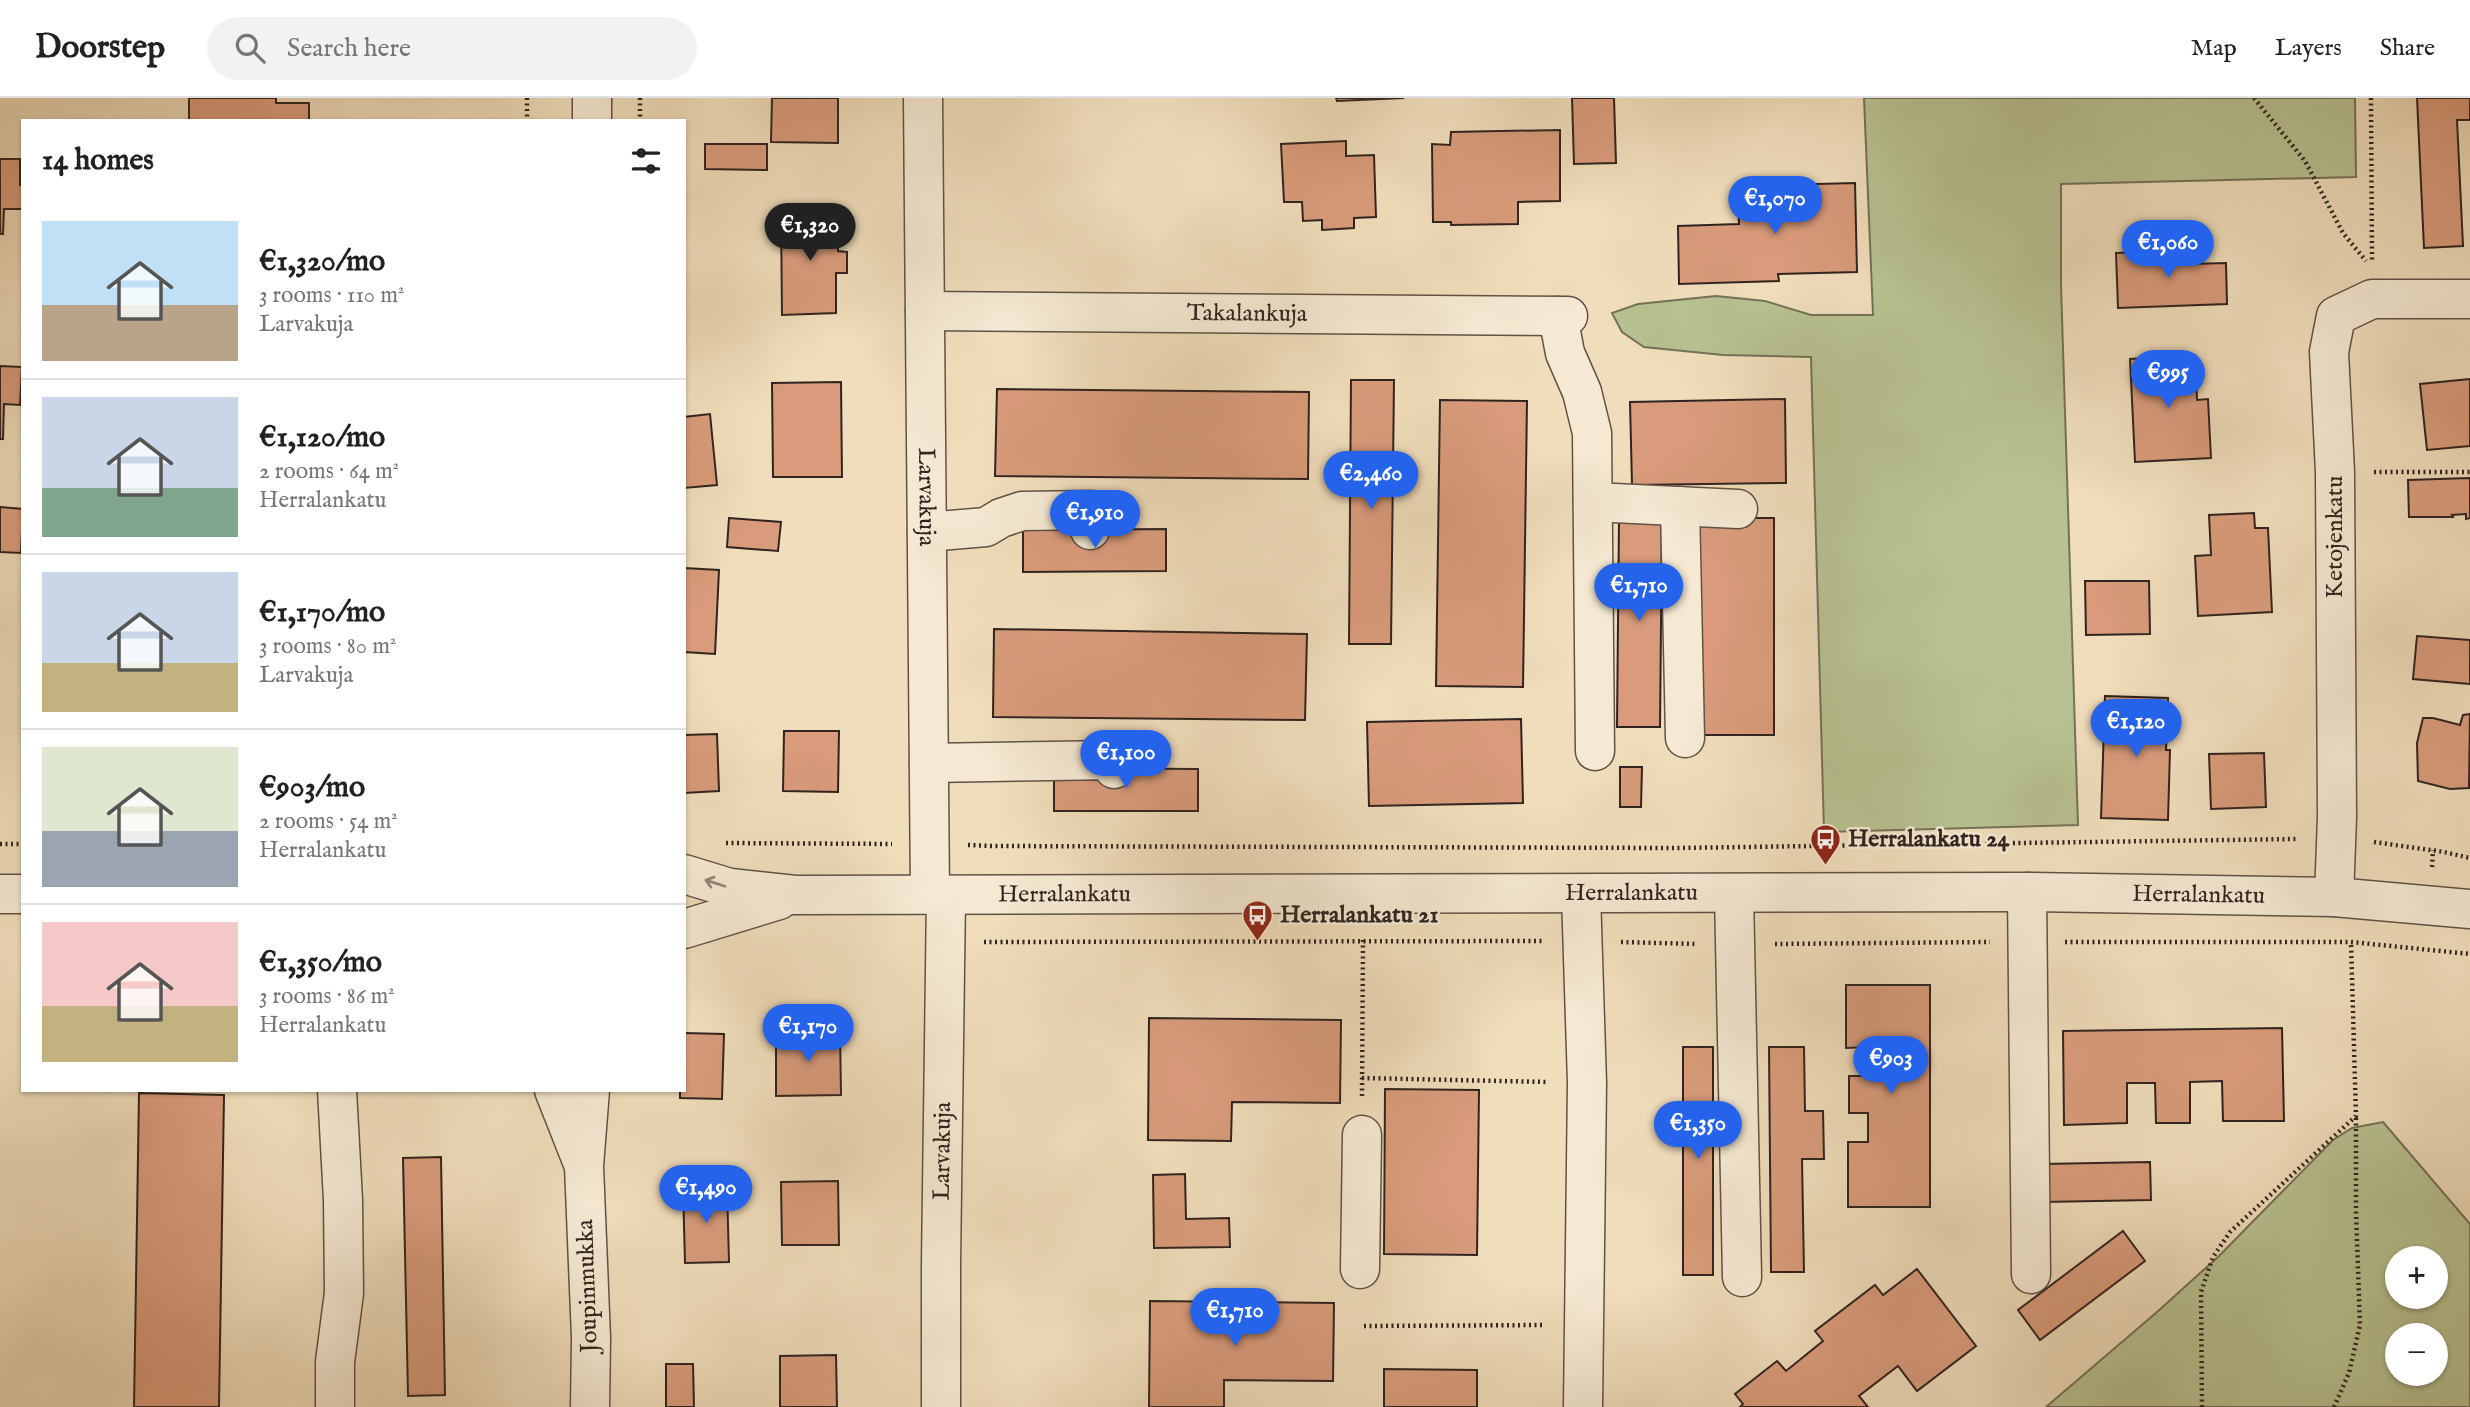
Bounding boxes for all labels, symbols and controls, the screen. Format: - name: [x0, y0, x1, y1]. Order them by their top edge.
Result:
- search box: [207, 17, 697, 80]
- text: Doorstep: [35, 27, 165, 69]
- icon: search: [231, 29, 269, 67]
- text: Search here: [287, 32, 411, 65]
- text: Map: [2191, 33, 2237, 64]
- text: Layers: [2275, 33, 2342, 64]
- text: Share: [2380, 33, 2435, 64]
- text: 14 homes: [42, 142, 154, 180]
- icon: filters: [627, 142, 665, 180]
- pin: €1,070: [1718, 176, 1832, 236]
- text: €1,070: [1744, 184, 1806, 213]
- pin: €1,320: [753, 204, 867, 263]
- text: €1,320: [781, 211, 839, 240]
- pin: €1,060: [2111, 220, 2225, 280]
- text: €1,060: [2138, 228, 2198, 257]
- text: €1,320/mo: [259, 243, 385, 281]
- icon: home: [98, 249, 182, 333]
- text: 3 rooms · 110 m²: [259, 281, 404, 310]
- street label: Takalankuja: [1187, 298, 1308, 329]
- text: Larvakuja: [259, 310, 353, 339]
- pin: €995: [2127, 350, 2209, 410]
- text: €995: [2147, 358, 2189, 387]
- text: €1,120/mo: [259, 419, 385, 457]
- icon: home: [98, 425, 182, 509]
- street label: Larvakuja: [911, 448, 942, 547]
- pin: €2,460: [1314, 452, 1428, 511]
- text: 2 rooms · 64 m²: [259, 457, 399, 486]
- text: €2,460: [1339, 459, 1403, 488]
- street label: Ketojenkatu: [2320, 476, 2351, 598]
- text: Herralankatu: [259, 486, 386, 515]
- pin: €1,910: [1038, 490, 1152, 550]
- text: €1,910: [1066, 498, 1124, 527]
- pin: €1,710: [1582, 564, 1696, 623]
- text: €1,710: [1610, 571, 1668, 600]
- text: €1,170/mo: [259, 594, 385, 632]
- icon: home: [98, 600, 182, 684]
- text: 3 rooms · 80 m²: [259, 632, 396, 661]
- text: Larvakuja: [259, 661, 353, 690]
- pin: €1,120: [2079, 700, 2193, 759]
- text: €1,120: [2107, 707, 2165, 736]
- pin: €1,100: [1069, 730, 1183, 790]
- text: €1,100: [1096, 738, 1156, 767]
- text: €903/mo: [259, 769, 365, 807]
- icon: home: [98, 775, 182, 859]
- text: 2 rooms · 54 m²: [259, 807, 398, 836]
- bus stop icon: Herralankatu 24: [1808, 822, 1842, 866]
- place label: Herralankatu 24: [1848, 824, 2010, 855]
- text: Herralankatu: [259, 836, 386, 865]
- one-way arrow: [704, 876, 726, 889]
- street label: Herralankatu: [1565, 877, 1698, 909]
- street label: Herralankatu: [2132, 878, 2265, 911]
- street label: Herralankatu: [998, 879, 1131, 910]
- bus stop icon: Herralankatu 21: [1240, 898, 1274, 942]
- place label: Herralankatu 21: [1280, 900, 1438, 931]
- text: €1,350/mo: [259, 944, 382, 982]
- icon: home: [98, 950, 182, 1034]
- text: 3 rooms · 86 m²: [259, 982, 395, 1011]
- pin: €1,170: [751, 1004, 865, 1064]
- text: Herralankatu: [259, 1011, 386, 1040]
- text: €1,170: [779, 1012, 837, 1041]
- pin: €903: [1850, 1037, 1932, 1096]
- text: €903: [1869, 1044, 1913, 1073]
- street label: Larvakuja: [926, 1101, 959, 1201]
- pin: €1,350: [1641, 1102, 1755, 1161]
- text: €1,350: [1670, 1109, 1726, 1138]
- pin: €1,490: [649, 1166, 763, 1225]
- text: €1,490: [675, 1173, 737, 1202]
- street label: Joupinmukka: [570, 1218, 606, 1356]
- map controls: [2385, 1246, 2448, 1386]
- button: +: [2385, 1246, 2448, 1309]
- pin: €1,710: [1178, 1288, 1292, 1348]
- text: €1,710: [1206, 1296, 1264, 1325]
- button: −: [2385, 1323, 2448, 1386]

